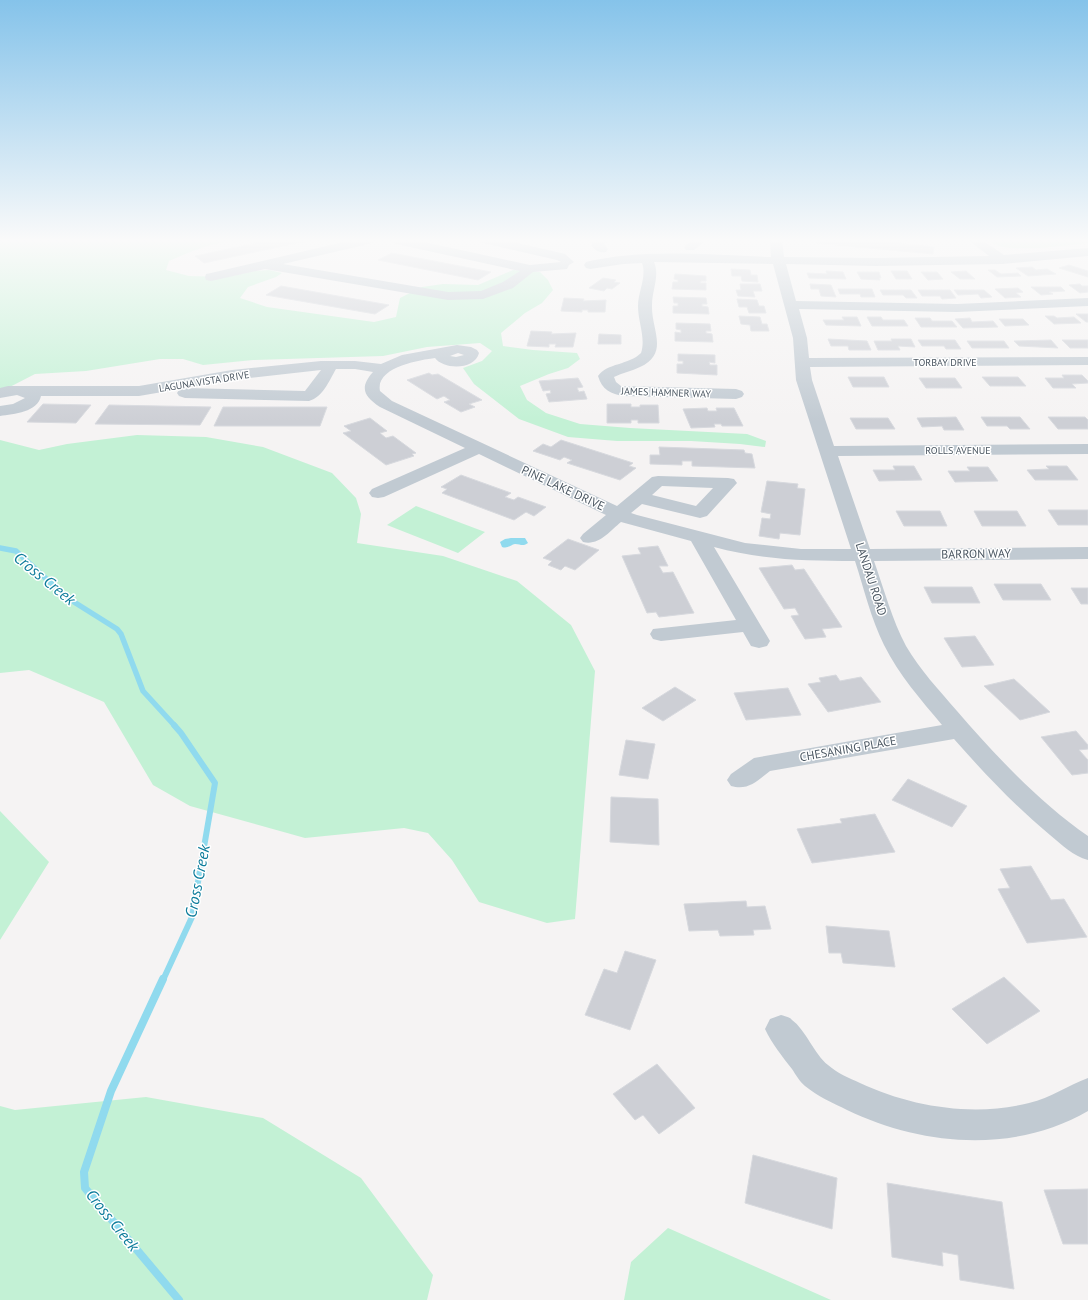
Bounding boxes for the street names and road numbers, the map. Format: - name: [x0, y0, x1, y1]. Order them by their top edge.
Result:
- street label: TORBAY DRIVE: [913, 356, 977, 369]
- street label: LAGUNA VISTA DRIVE: [158, 368, 250, 395]
- street label: JAMES HAMNER WAY: [620, 384, 711, 401]
- street label: ROLLS AVENUE: [925, 444, 991, 457]
- street label: PINE LAKE DRIVE: [519, 462, 607, 513]
- street label: LANDAU ROAD: [853, 540, 890, 618]
- street label: BARRON WAY: [941, 545, 1011, 562]
- street label: CHESANING PLACE: [798, 733, 897, 764]

